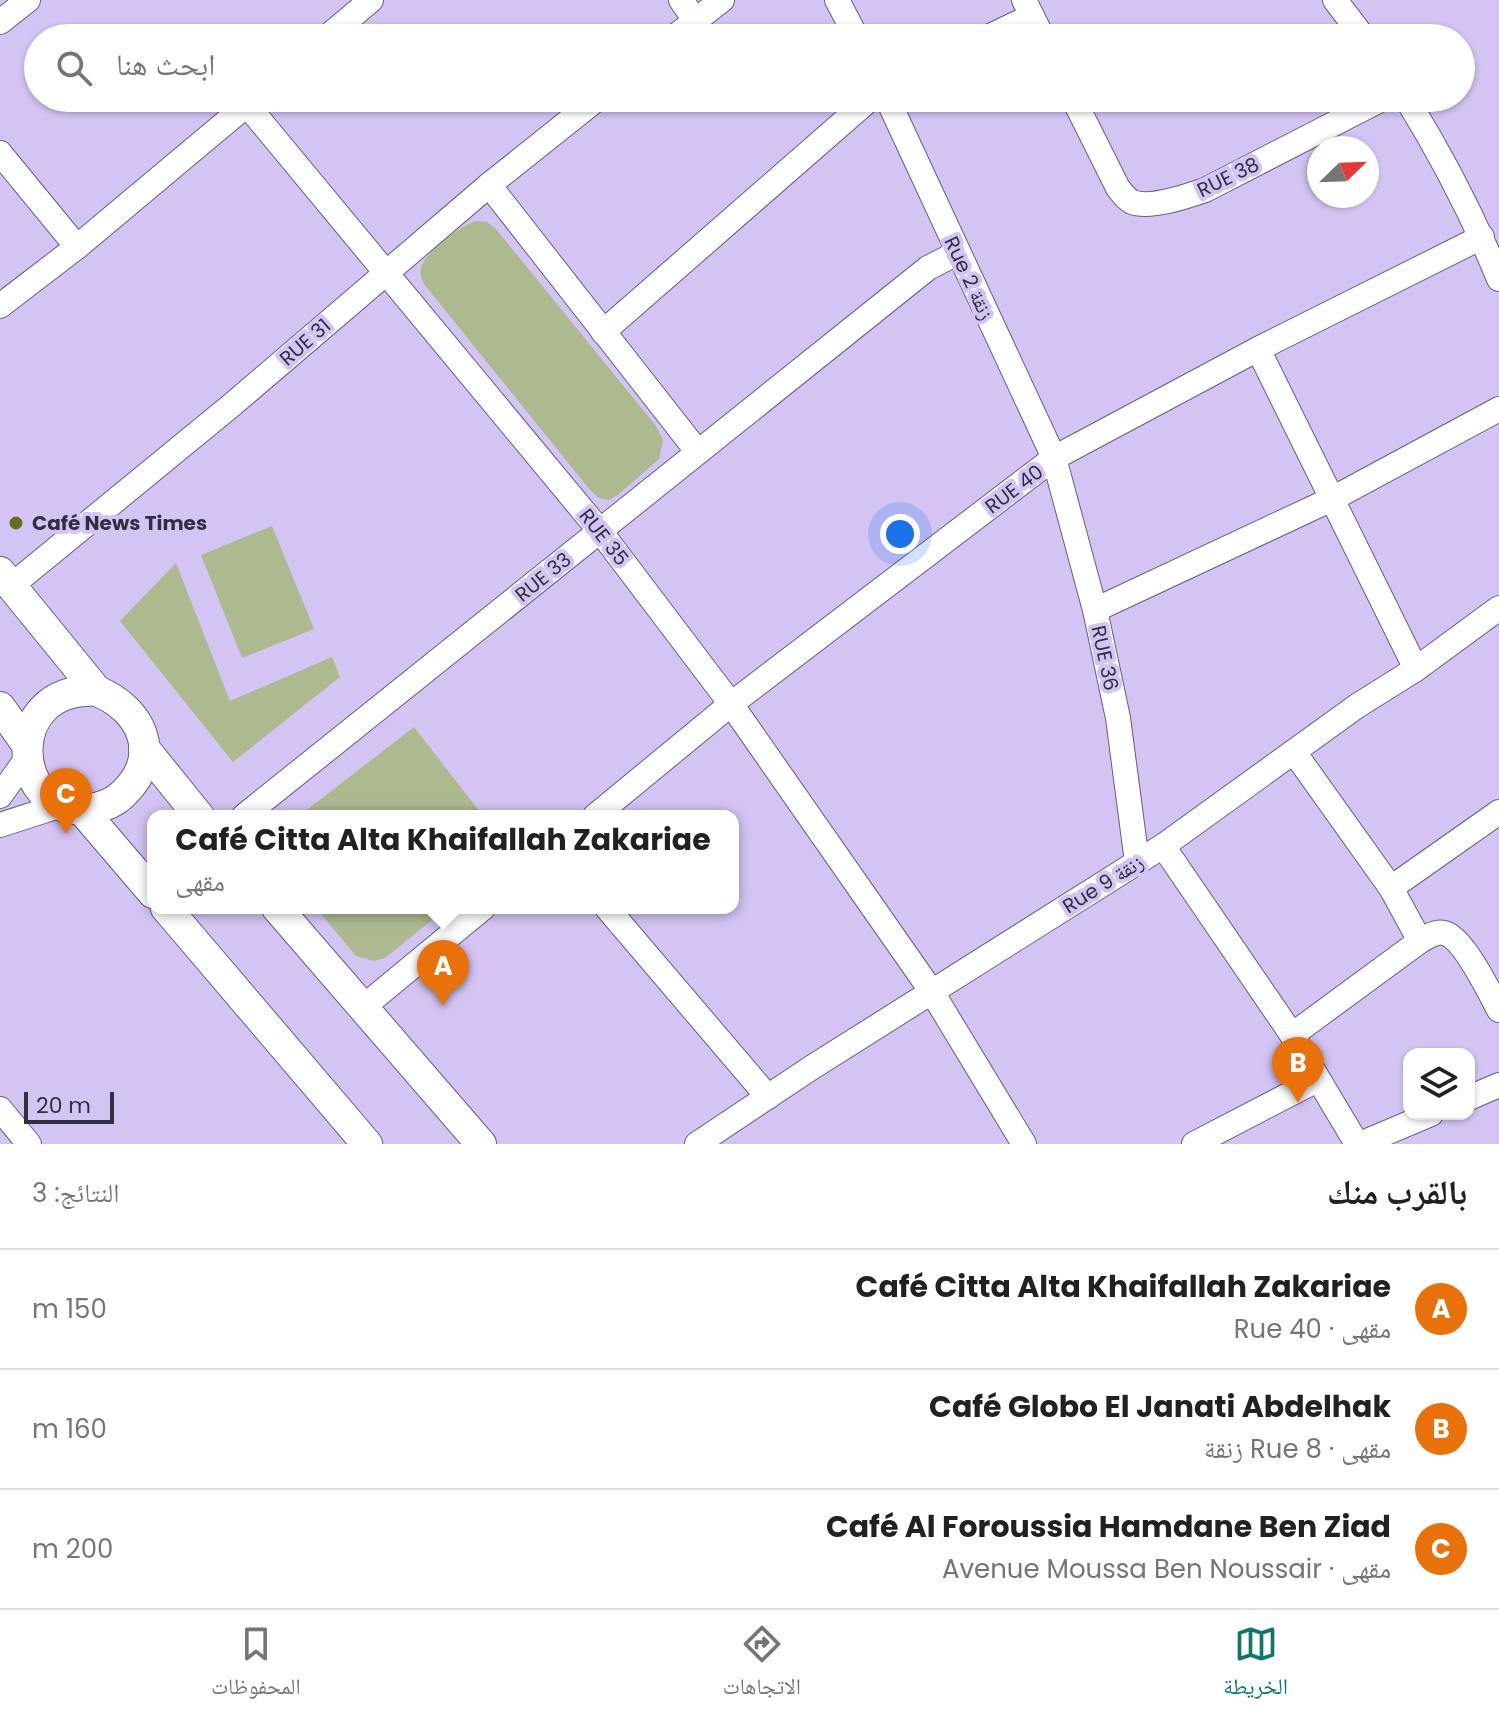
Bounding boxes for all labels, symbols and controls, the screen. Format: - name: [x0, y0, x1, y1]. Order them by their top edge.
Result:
- search box: [24, 24, 1475, 112]
- text: ابحث هنا: [116, 43, 215, 86]
- icon: search: [52, 46, 96, 90]
- north arrow: [1307, 136, 1379, 208]
- street label: RUE 38: [1192, 150, 1264, 204]
- street label: Rue 2 زنقة: [937, 232, 1001, 324]
- street label: RUE 31: [273, 312, 337, 372]
- street label: RUE 40: [979, 458, 1049, 520]
- street label: RUE 35: [573, 503, 635, 571]
- place label: Café News Times: [32, 509, 207, 537]
- marker: Café News Times: [7, 514, 25, 532]
- your location: [880, 514, 920, 554]
- street label: RUE 33: [509, 546, 577, 608]
- street label: RUE 36: [1084, 623, 1126, 693]
- pin: C: [40, 768, 92, 834]
- popup: [147, 810, 739, 914]
- text: Café Citta Alta Khaifallah Zakariae: [175, 818, 711, 861]
- street label: Rue 9 زنقة: [1057, 848, 1149, 920]
- text: مقهى: [175, 864, 225, 900]
- pin: A: [417, 940, 469, 1006]
- pin: B: [1272, 1037, 1324, 1103]
- map controls: [1403, 1048, 1475, 1120]
- button: layers: [1403, 1048, 1475, 1120]
- scale bar: [24, 1088, 114, 1124]
- text: 20 m: [36, 1090, 91, 1121]
- text: بالقرب منك: [1327, 1168, 1467, 1216]
- text: النتائج: 3: [32, 1175, 120, 1211]
- text: Café Citta Alta Khaifallah Zakariae: [856, 1265, 1391, 1308]
- text: 150 m: [32, 1291, 107, 1327]
- text: A: [1431, 1291, 1451, 1327]
- text: مقهى · Rue 40: [1234, 1311, 1391, 1347]
- text: Café Globo El Janati Abdelhak: [929, 1385, 1391, 1428]
- text: 160 m: [32, 1411, 107, 1447]
- text: B: [1432, 1411, 1450, 1447]
- text: مقهى · Rue 8 زنقة: [1204, 1431, 1391, 1467]
- text: Café Al Foroussia Hamdane Ben Ziad: [826, 1505, 1391, 1548]
- text: 200 m: [32, 1531, 113, 1567]
- text: C: [1431, 1531, 1451, 1567]
- text: مقهى · Avenue Moussa Ben Noussair: [942, 1551, 1391, 1587]
- tab: المحفوظات: [211, 1622, 301, 1708]
- tab: الاتجاهات: [723, 1622, 801, 1708]
- tab: الخريطة: [1223, 1622, 1288, 1708]

